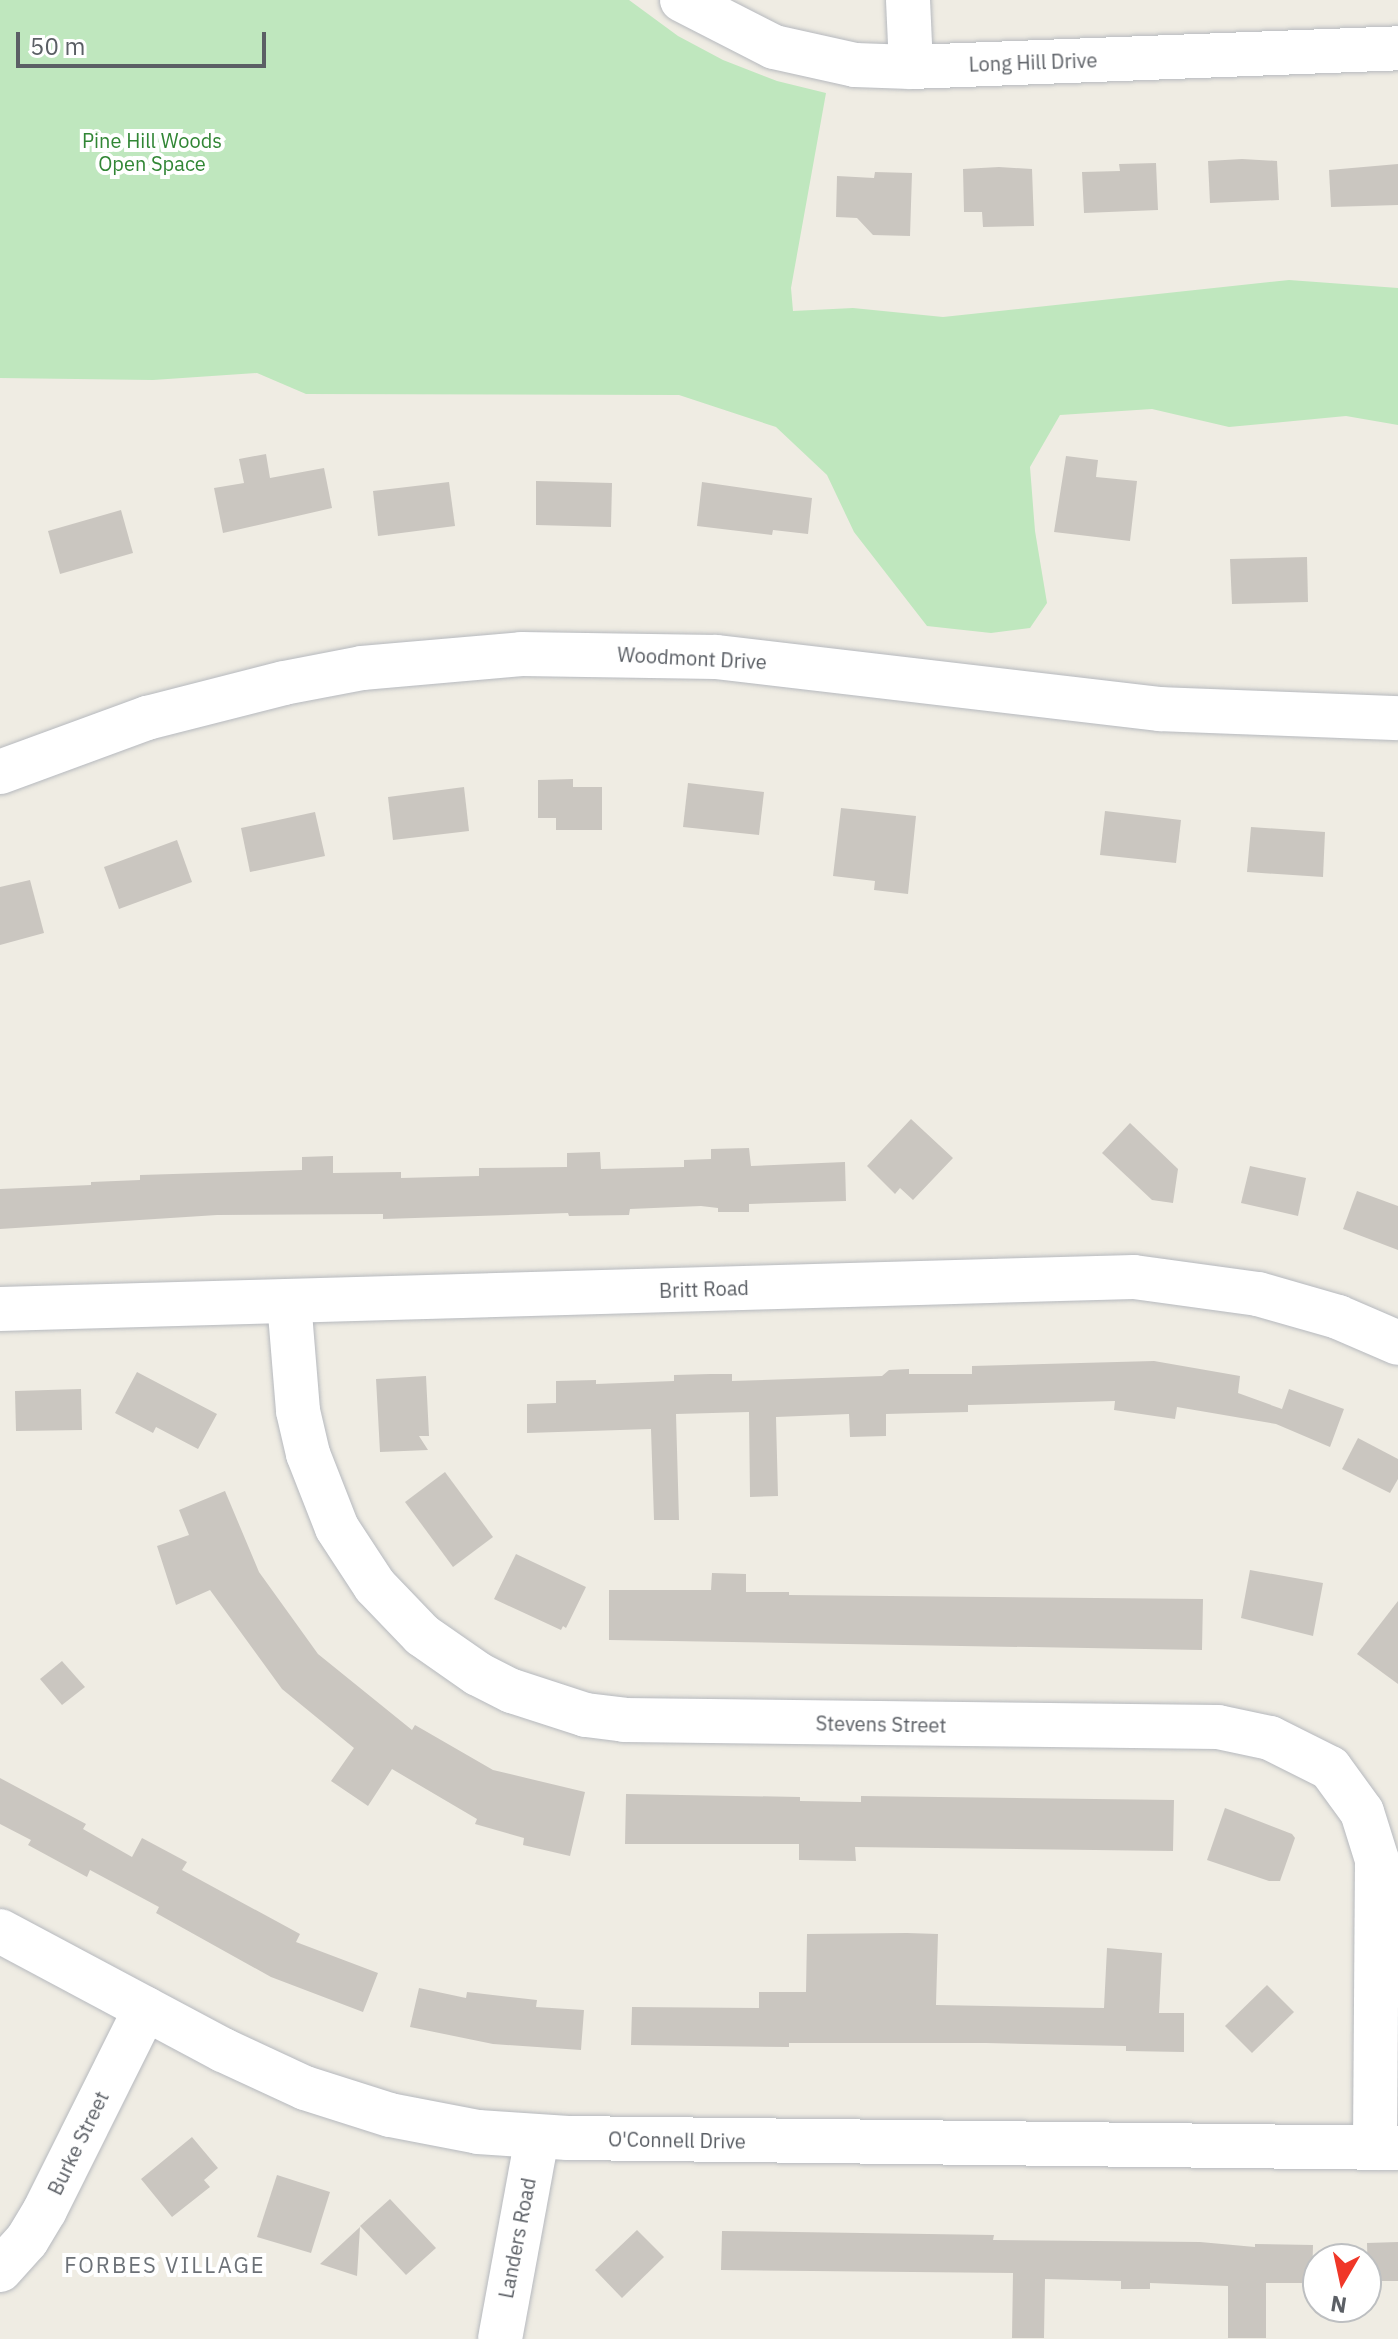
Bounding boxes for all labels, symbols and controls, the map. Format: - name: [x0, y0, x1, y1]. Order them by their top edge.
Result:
- scale bar: [20, 16, 270, 66]
- text: 50 m: [30, 30, 85, 62]
- street label: Long Hill Drive: [968, 48, 1098, 76]
- park label: Pine Hill Woods Open Space: [82, 129, 222, 176]
- street label: Woodmont Drive: [617, 642, 767, 674]
- street label: Britt Road: [659, 1275, 749, 1303]
- street label: Stevens Street: [815, 1711, 947, 1737]
- street label: Burke Street: [43, 2087, 113, 2199]
- street label: O'Connell Drive: [608, 2127, 746, 2153]
- street label: Landers Road: [494, 2176, 540, 2300]
- north arrow: [1302, 2243, 1382, 2323]
- district label: FORBES VILLAGE: [64, 2252, 266, 2278]
- text: N: [1328, 2290, 1349, 2321]

